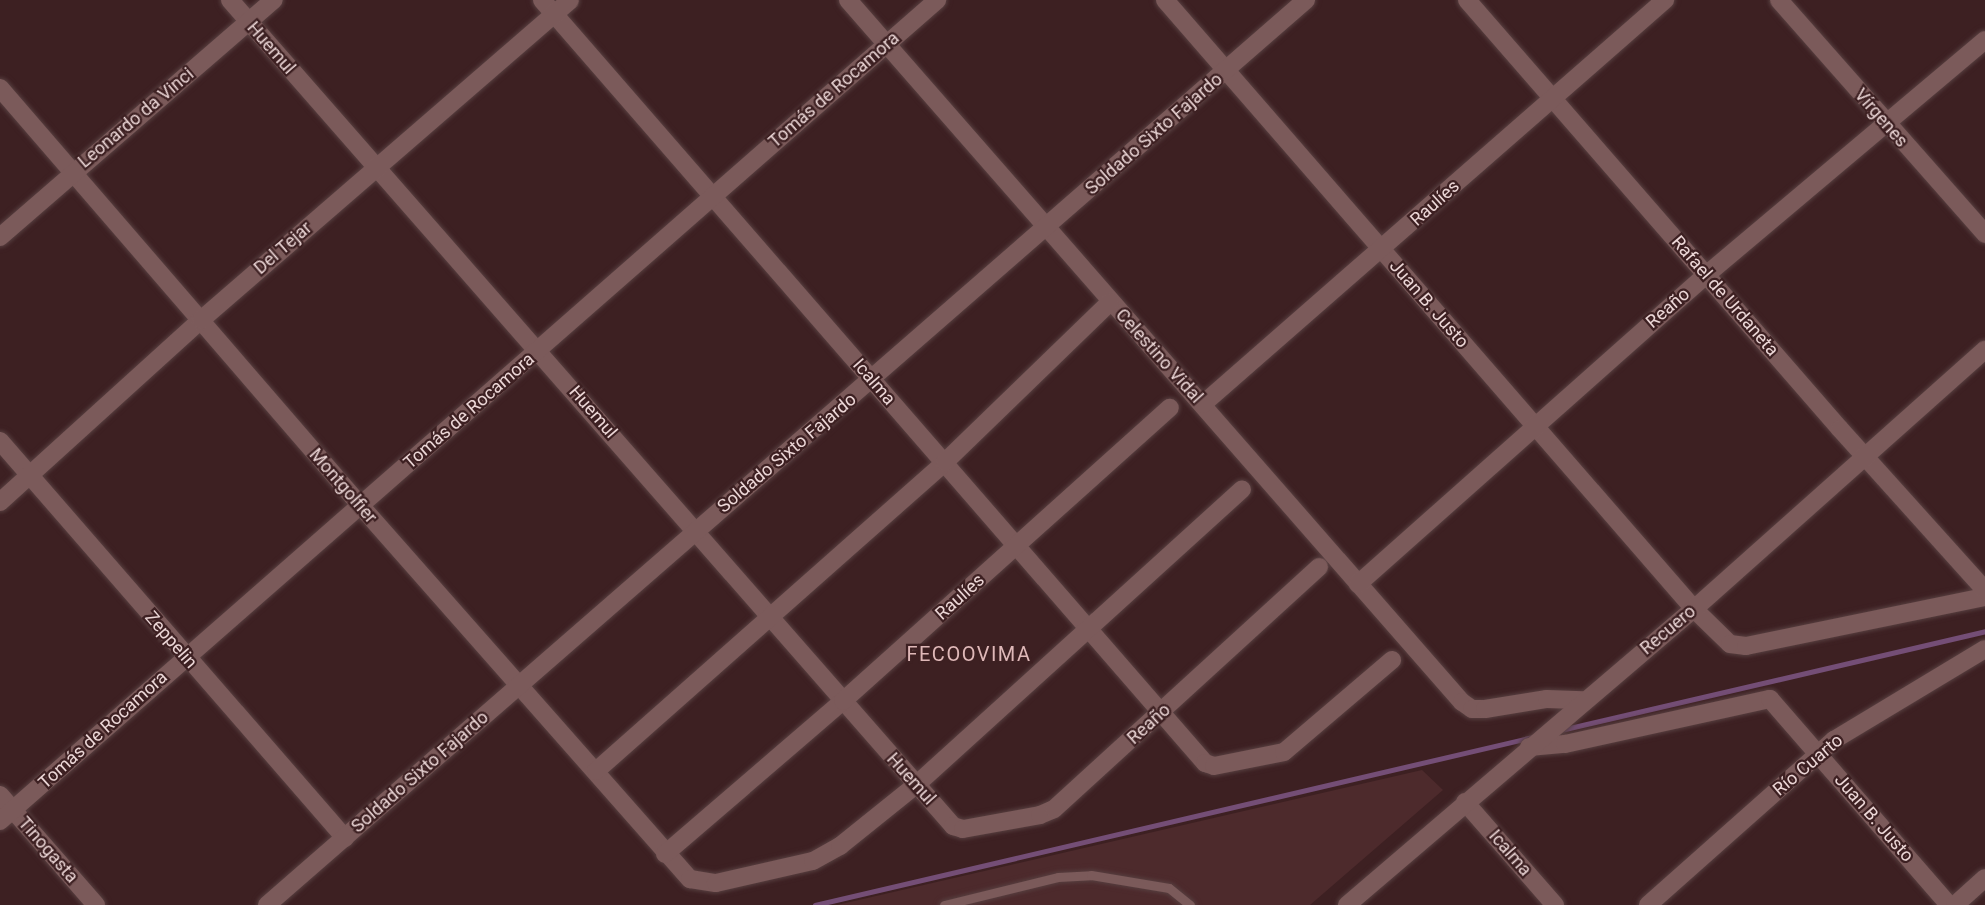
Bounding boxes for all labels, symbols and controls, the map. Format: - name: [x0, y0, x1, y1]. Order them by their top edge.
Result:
- street label: Huemul: [242, 17, 300, 79]
- street label: Tomás de Rocamora: [764, 27, 904, 153]
- street label: Leonardo da Vinci: [74, 63, 198, 173]
- street label: Soldado Sixto Fajardo: [1081, 69, 1227, 199]
- street label: Vírgenes: [1850, 84, 1912, 152]
- street label: Raulíes: [1406, 175, 1464, 231]
- street label: Del Tejar: [250, 217, 316, 279]
- street label: Rafael de Urdaneta: [1667, 231, 1783, 361]
- street label: Juan B. Justo: [1385, 256, 1473, 352]
- street label: Reaño: [1642, 283, 1694, 333]
- street label: Celestino Vidal: [1111, 304, 1207, 408]
- street label: Tomás de Rocamora: [399, 348, 539, 474]
- street label: Icalma: [848, 355, 900, 409]
- street label: Huemul: [564, 381, 622, 443]
- street label: Soldado Sixto Fajardo: [713, 389, 861, 517]
- street label: Montgolfier: [305, 444, 381, 528]
- street label: Raulíes: [931, 569, 989, 625]
- street label: Recuero: [1636, 601, 1700, 659]
- street label: Zeppelin: [140, 607, 202, 673]
- district label: FECOOVIMA: [906, 642, 1032, 666]
- street label: Tomás de Rocamora: [34, 667, 172, 793]
- street label: Reaño: [1123, 699, 1175, 749]
- street label: Soldado Sixto Fajardo: [347, 707, 493, 837]
- street label: Río Cuarto: [1769, 730, 1847, 800]
- street label: Huemul: [882, 749, 940, 809]
- street label: Juan B. Justo: [1830, 770, 1918, 866]
- street label: Tinogasta: [14, 813, 82, 887]
- street label: Icalma: [1484, 826, 1536, 880]

